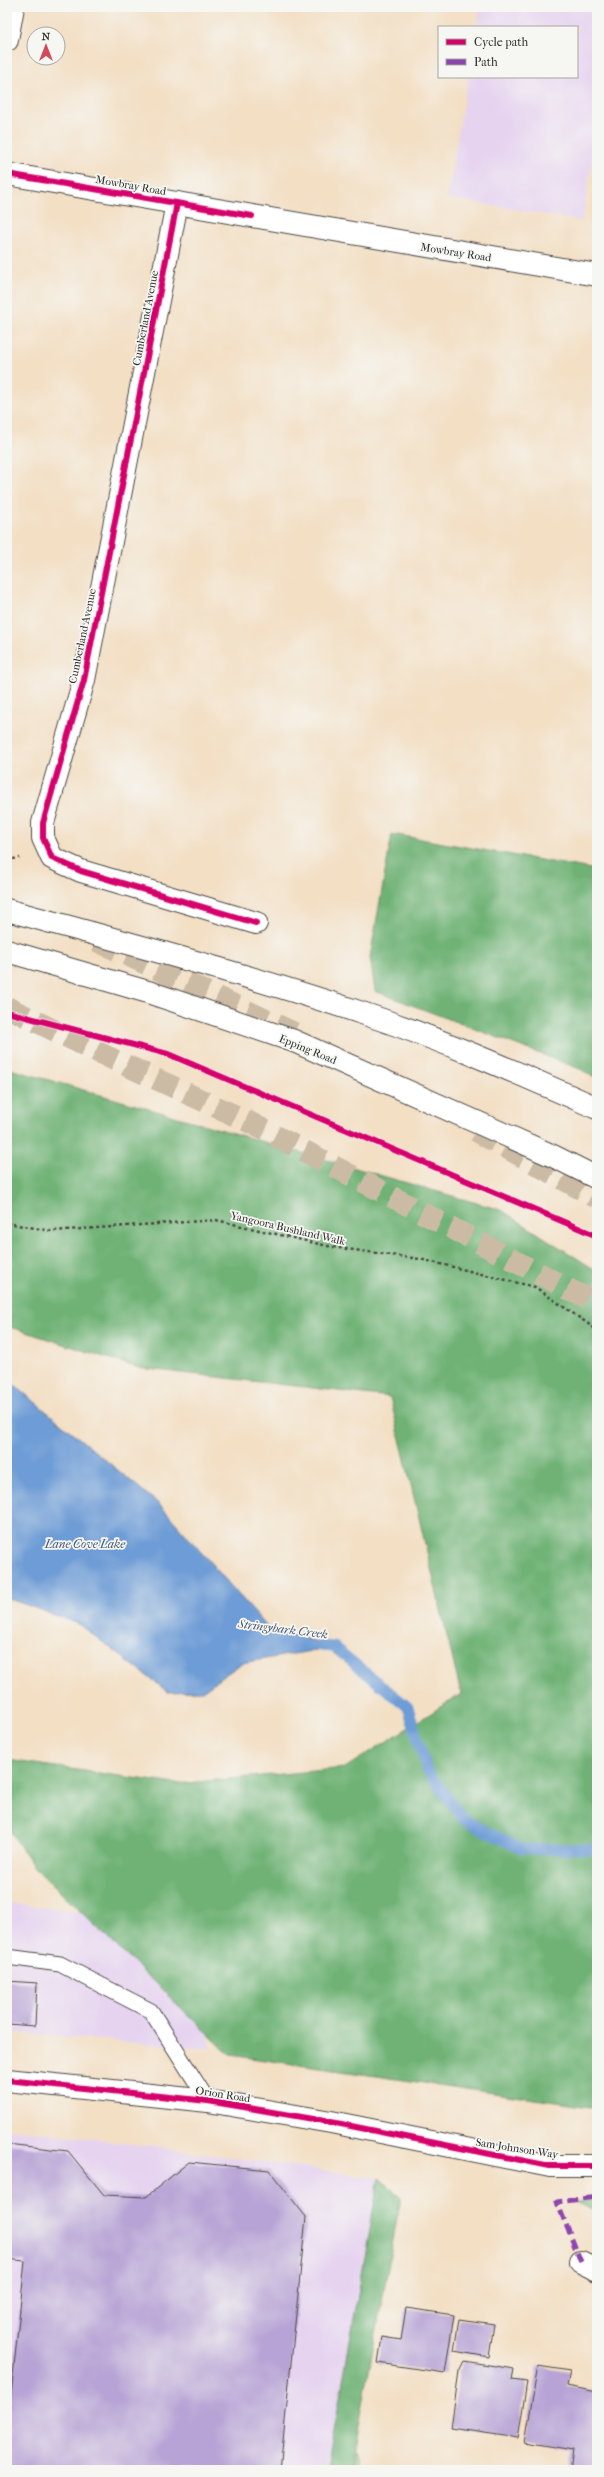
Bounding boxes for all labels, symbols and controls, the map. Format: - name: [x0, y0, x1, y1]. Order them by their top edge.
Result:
- north arrow: [26, 26, 66, 66]
- legend: [438, 26, 578, 78]
- text: N: [42, 30, 51, 43]
- text: Cycle path: [474, 35, 529, 49]
- text: Path: [474, 55, 498, 69]
- street label: Mowbray Road: [95, 173, 168, 198]
- street label: Mowbray Road: [420, 240, 493, 265]
- street label: Cumberland Avenue: [130, 269, 161, 367]
- street label: Cumberland Avenue: [66, 587, 99, 685]
- street label: Epping Road: [277, 1032, 339, 1067]
- street label: Yangoora Bushland Walk: [228, 1209, 347, 1248]
- water label: Lane Cove Lake: [44, 1537, 126, 1551]
- water label: Stringybark Creek: [236, 1616, 329, 1641]
- street label: Orion Road: [195, 2084, 252, 2105]
- street label: Sam Johnson Way: [475, 2136, 560, 2162]

